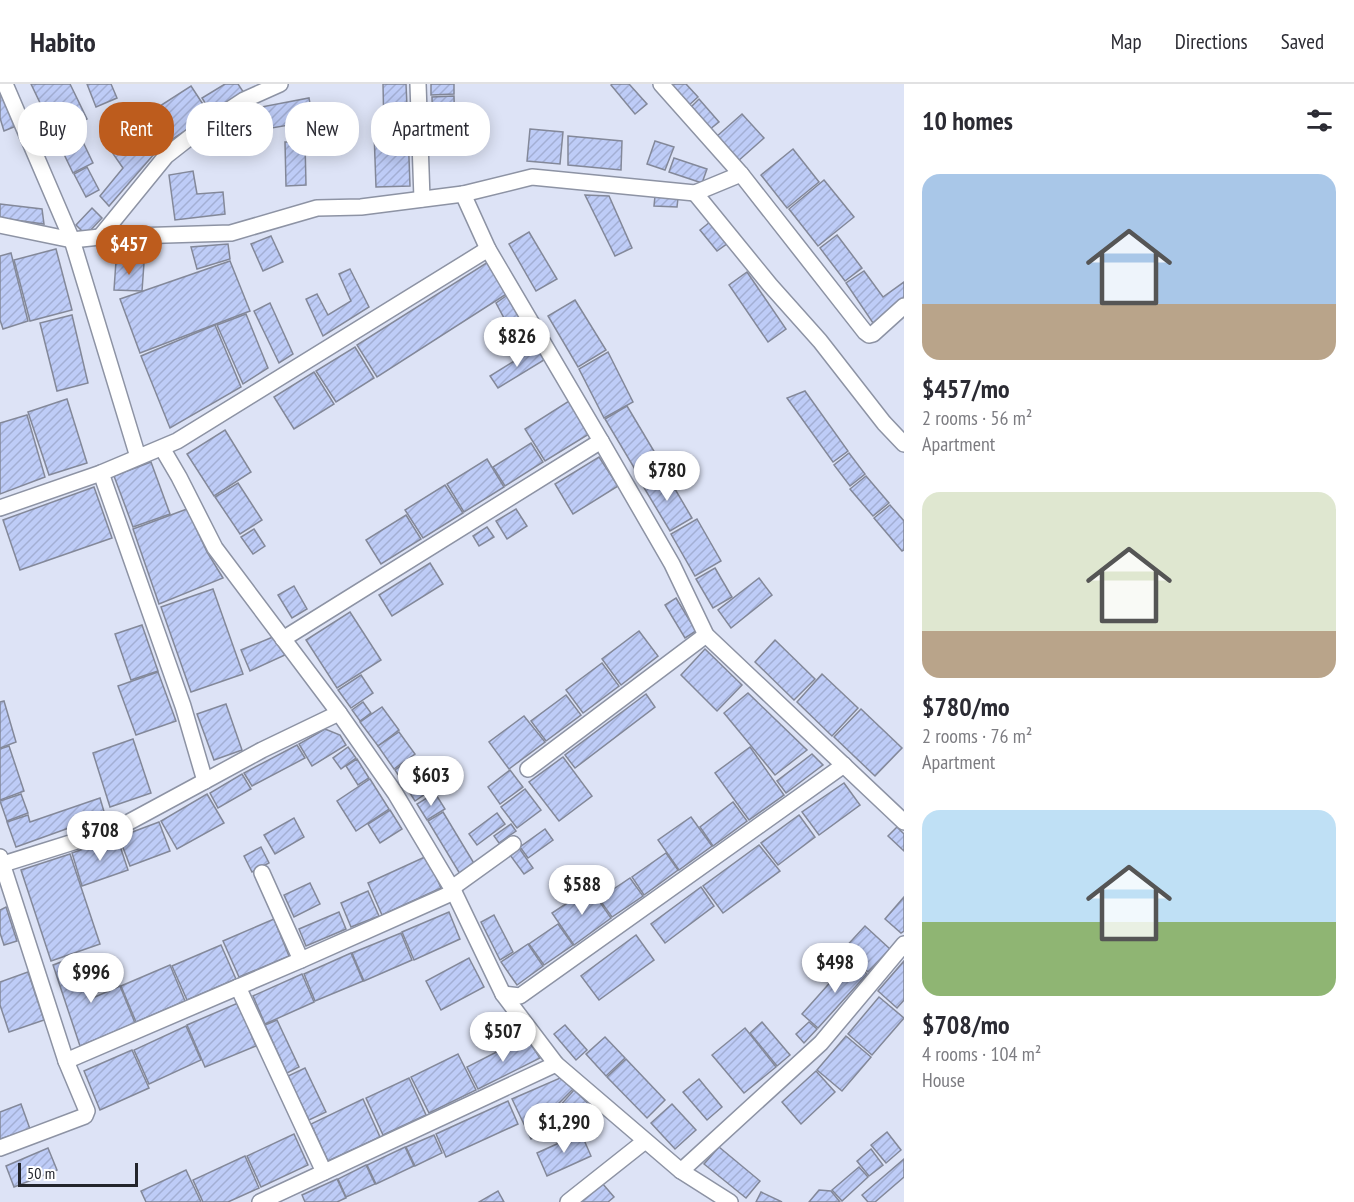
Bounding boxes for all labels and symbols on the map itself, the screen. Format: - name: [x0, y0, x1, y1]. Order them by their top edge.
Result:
- pin: $457: [93, 225, 165, 276]
- pin: $826: [481, 317, 553, 368]
- pin: $780: [631, 451, 703, 502]
- pin: $603: [395, 756, 467, 807]
- pin: $708: [64, 811, 136, 862]
- pin: $588: [546, 865, 618, 916]
- pin: $498: [799, 943, 871, 994]
- pin: $996: [55, 953, 127, 1004]
- pin: $507: [467, 1012, 539, 1063]
- pin: $1,290: [515, 1103, 613, 1154]
- scale bar: [18, 1160, 138, 1188]

